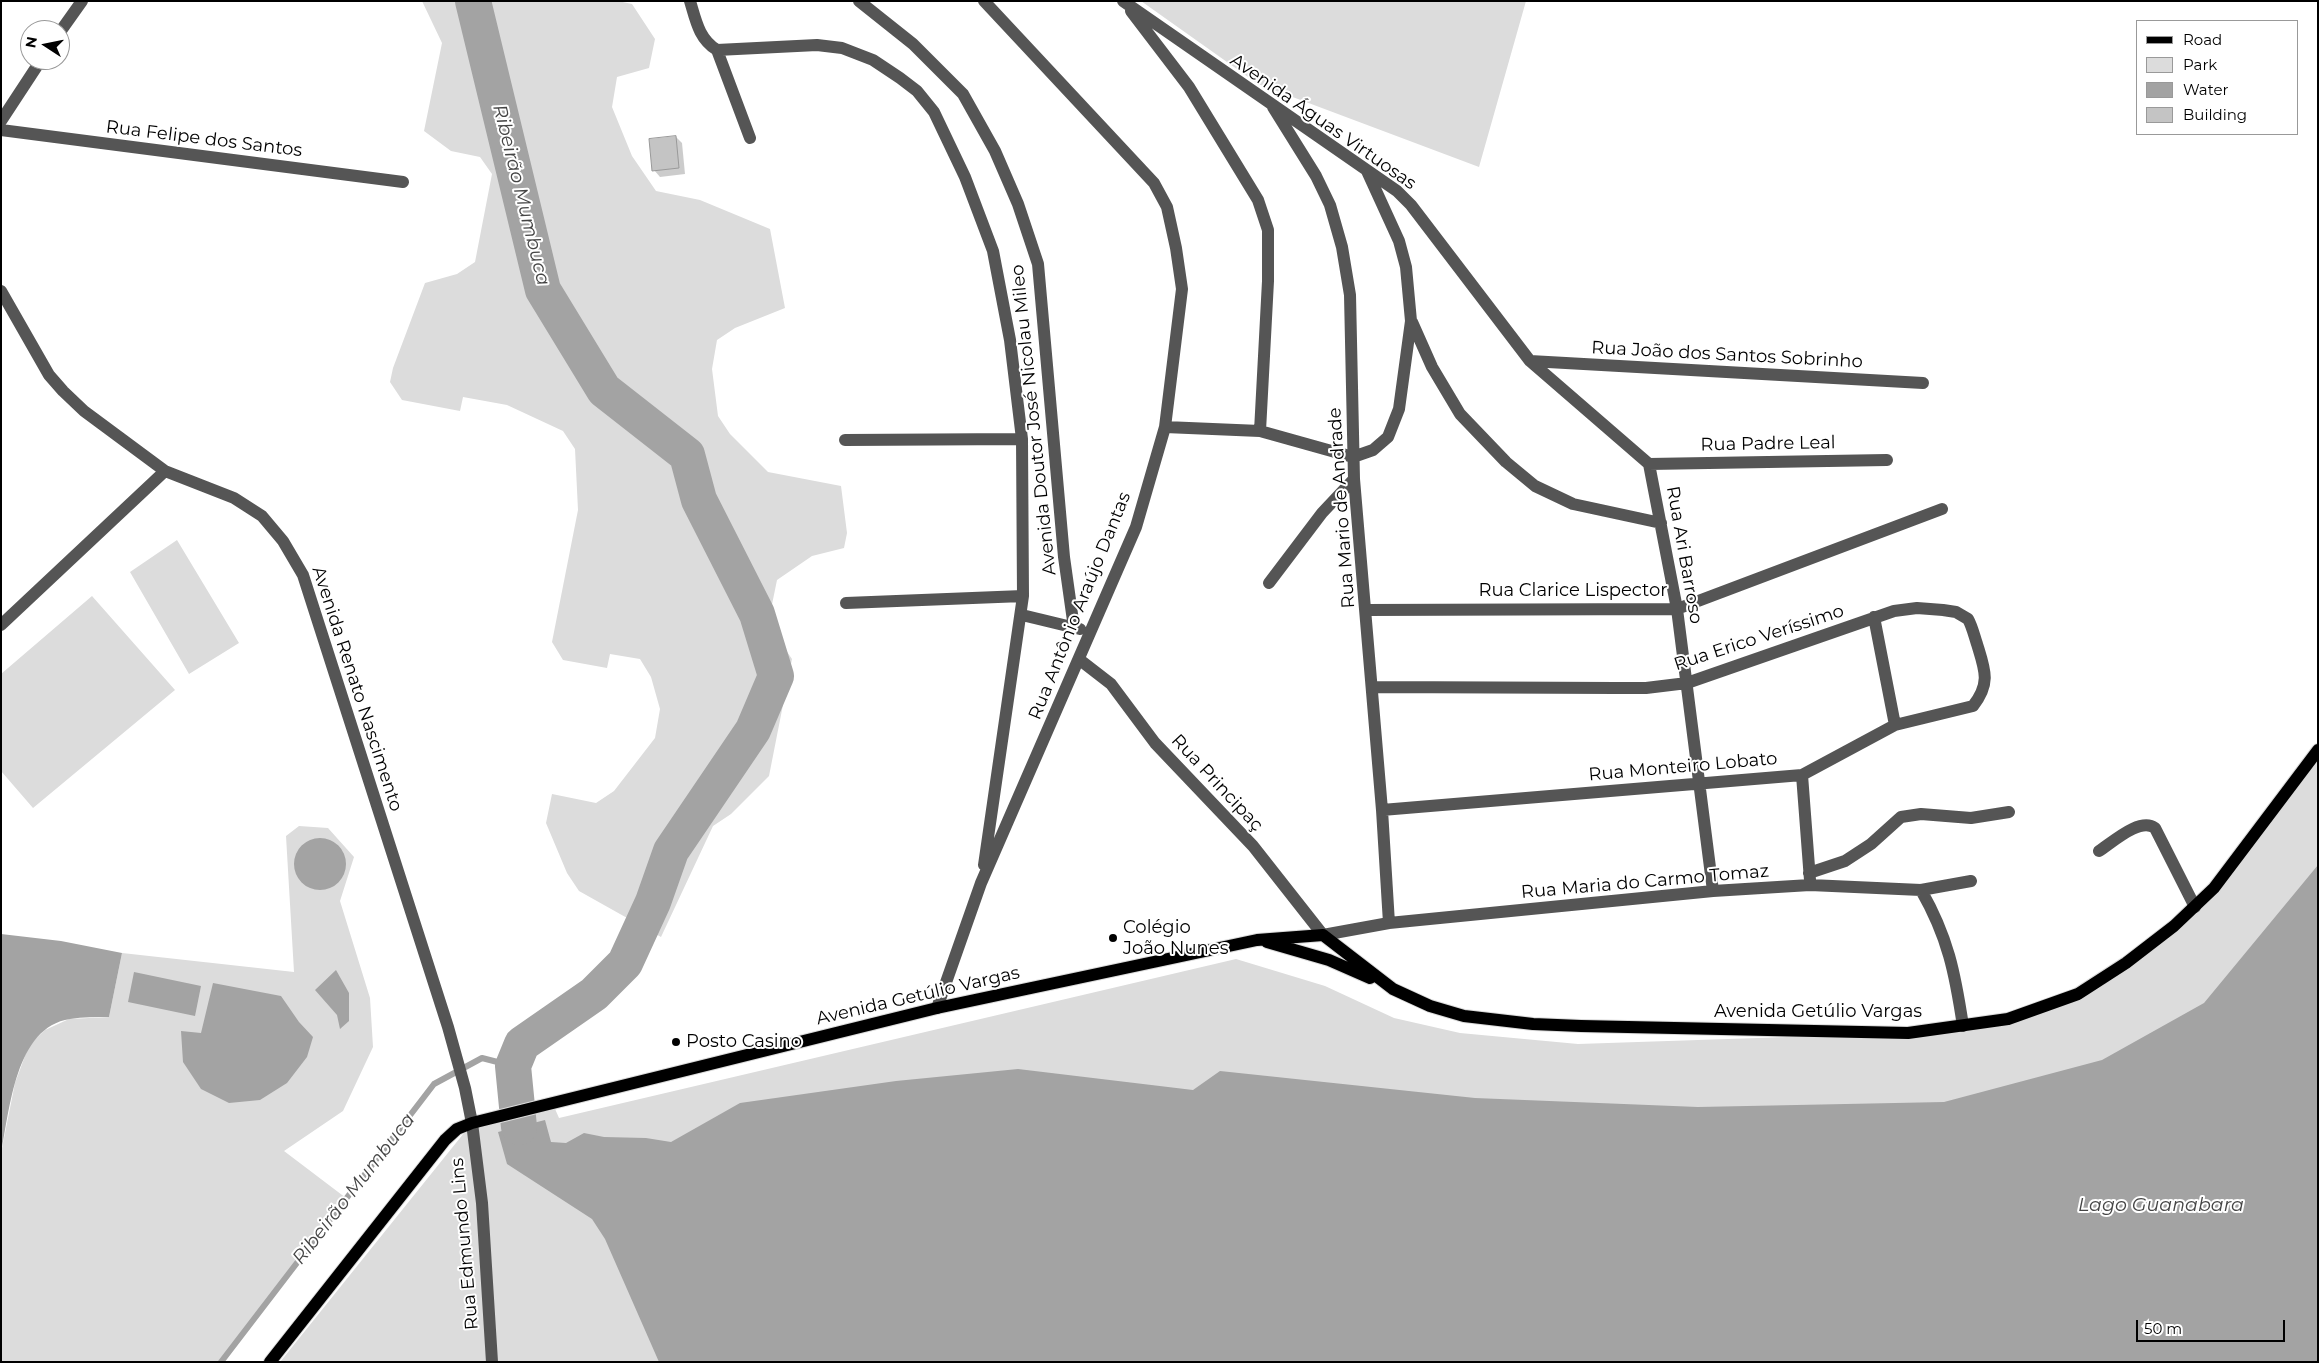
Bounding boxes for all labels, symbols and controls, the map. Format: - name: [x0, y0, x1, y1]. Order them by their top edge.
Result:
- north arrow: [20, 20, 70, 70]
- legend: [2136, 20, 2299, 135]
- text: Road: [2183, 30, 2222, 49]
- text: N: [21, 35, 41, 50]
- street label: Avenida Águas Virtuosas: [1226, 49, 1420, 195]
- text: Park: [2183, 55, 2217, 74]
- text: Water: [2183, 80, 2229, 99]
- water label: Ribeirão Mumbuca: [487, 102, 555, 288]
- text: Building: [2183, 105, 2247, 124]
- street label: Rua Felipe dos Santos: [105, 116, 303, 162]
- street label: Avenida Doutor José Nicolau Mileo: [1007, 263, 1061, 577]
- street label: Rua João dos Santos Sobrinho: [1591, 337, 1863, 373]
- street label: Rua Mario de Andrade: [1324, 407, 1360, 609]
- street label: Rua Padre Leal: [1700, 432, 1836, 456]
- street label: Rua Ari Barroso: [1661, 484, 1707, 626]
- street label: Rua Antônio Araújo Dantas: [1024, 489, 1136, 723]
- street label: Avenida Renato Nascimento: [307, 564, 407, 814]
- street label: Rua Clarice Lispector: [1478, 580, 1668, 602]
- street label: Rua Erico Veríssimo: [1671, 600, 1847, 676]
- street label: Rua Principaç: [1167, 730, 1267, 836]
- street label: Rua Monteiro Lobato: [1588, 748, 1778, 786]
- street label: Rua Maria do Carmo Tomaz: [1520, 860, 1770, 904]
- place label: Colégio João Nunes: [1123, 917, 1228, 960]
- marker: Colégio João Nunes: [1107, 932, 1119, 944]
- street label: Avenida Getúlio Vargas: [814, 962, 1022, 1030]
- street label: Avenida Getúlio Vargas: [1714, 1001, 1922, 1023]
- place label: Posto Casino: [686, 1031, 802, 1053]
- marker: Posto Casino: [670, 1036, 682, 1048]
- water label: Ribeirão Mumbuca: [288, 1109, 420, 1269]
- street label: Rua Edmundo Lins: [447, 1157, 483, 1331]
- water label: Lago Guanabara: [2078, 1194, 2244, 1216]
- scale bar: [2139, 1310, 2288, 1342]
- text: 50 m: [2144, 1319, 2182, 1338]

